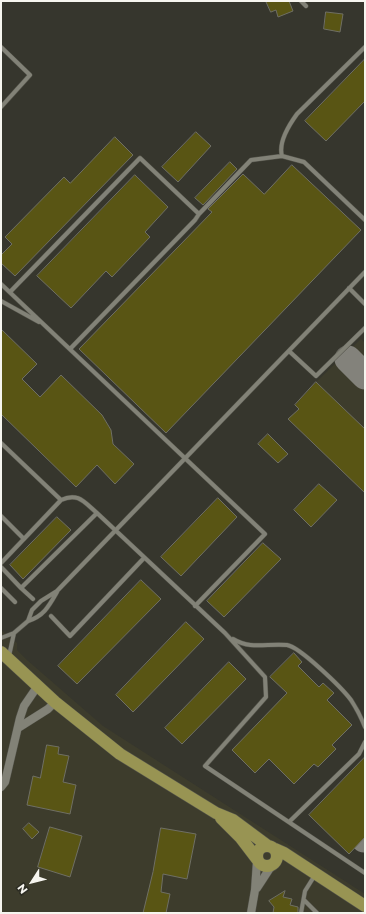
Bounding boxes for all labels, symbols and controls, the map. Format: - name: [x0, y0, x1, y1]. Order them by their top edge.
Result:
- north arrow: [12, 862, 52, 902]
- text: N: [14, 881, 31, 897]

